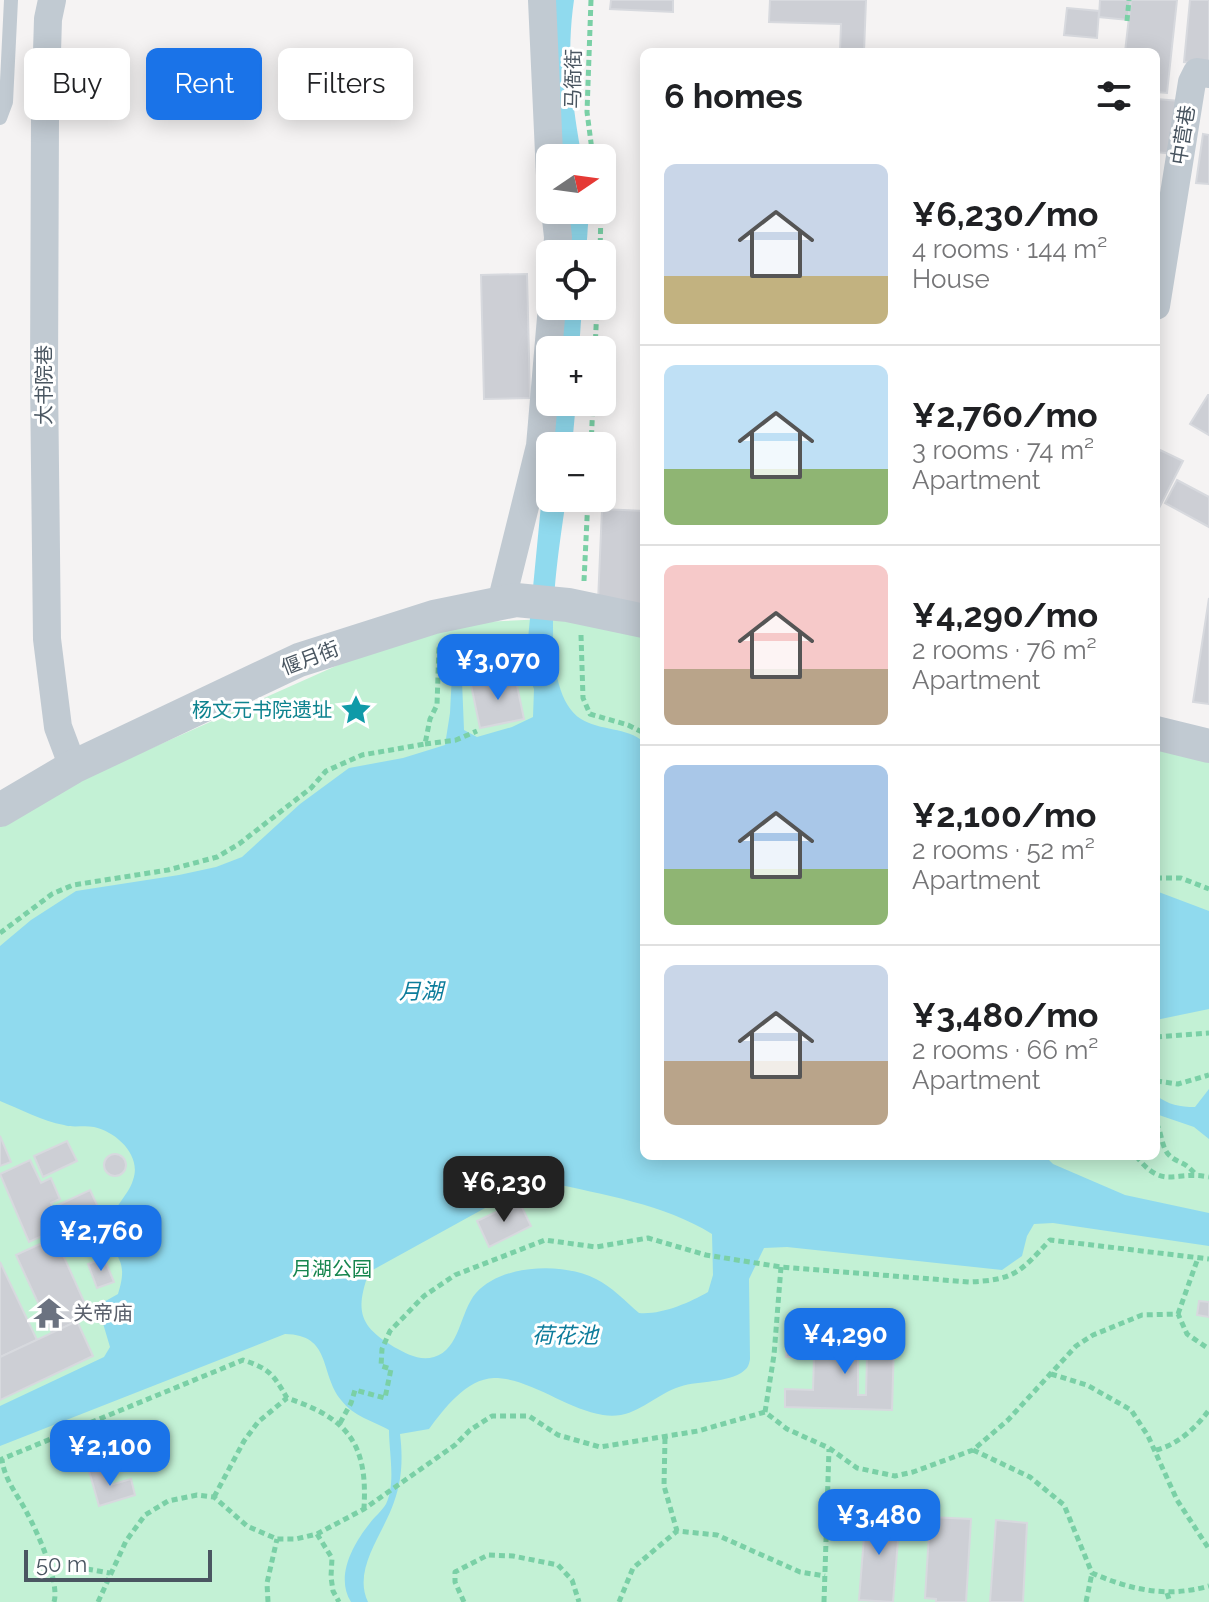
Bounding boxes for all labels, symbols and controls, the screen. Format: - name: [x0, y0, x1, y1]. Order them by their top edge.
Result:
- chip: Buy: [24, 48, 130, 120]
- chip: Rent: [146, 48, 262, 120]
- chip: Filters: [278, 48, 413, 120]
- street label: 马衙街: [560, 49, 586, 109]
- icon: filters: [1092, 74, 1136, 118]
- text: 6 homes: [664, 76, 803, 116]
- street label: 中营巷: [1166, 103, 1200, 167]
- north arrow: [536, 144, 616, 224]
- map controls: [536, 144, 616, 512]
- text: ¥6,230/mo: [912, 194, 1098, 234]
- icon: home: [728, 196, 824, 292]
- text: 4 rooms · 144 m²: [912, 234, 1107, 264]
- button: locate: [536, 240, 616, 320]
- text: House: [912, 264, 990, 294]
- button: +: [536, 336, 616, 416]
- street label: 大书院巷: [32, 345, 56, 425]
- text: ¥2,760/mo: [912, 395, 1098, 435]
- icon: home: [728, 397, 824, 493]
- button: −: [536, 432, 616, 512]
- text: 3 rooms · 74 m²: [912, 435, 1094, 465]
- text: Apartment: [912, 465, 1041, 495]
- text: ¥4,290/mo: [912, 595, 1098, 635]
- icon: home: [728, 597, 824, 693]
- pin: ¥3,070: [433, 634, 563, 702]
- text: 2 rooms · 76 m²: [912, 635, 1097, 665]
- street label: 偃月街: [278, 636, 342, 680]
- text: ¥3,070: [455, 645, 541, 675]
- text: Apartment: [912, 665, 1041, 695]
- place icon: 杨文元书院遗址: [339, 693, 373, 727]
- place label: 杨文元书院遗址: [192, 698, 332, 722]
- text: ¥2,100/mo: [912, 795, 1096, 835]
- icon: home: [728, 797, 824, 893]
- text: 2 rooms · 52 m²: [912, 835, 1095, 865]
- text: Apartment: [912, 865, 1041, 895]
- water label: 月湖: [399, 978, 446, 1004]
- text: ¥3,480/mo: [912, 995, 1098, 1035]
- icon: home: [728, 997, 824, 1093]
- text: 2 rooms · 66 m²: [912, 1035, 1098, 1065]
- text: Apartment: [912, 1065, 1041, 1095]
- pin: ¥6,230: [439, 1156, 569, 1224]
- text: ¥6,230: [461, 1167, 547, 1197]
- pin: ¥2,760: [36, 1205, 166, 1273]
- text: ¥2,760: [58, 1216, 144, 1246]
- park label: 月湖公园: [292, 1257, 372, 1281]
- temple icon: 关帝庙: [32, 1296, 66, 1330]
- place label: 关帝庙: [73, 1301, 133, 1325]
- pin: ¥4,290: [780, 1308, 910, 1376]
- text: ¥4,290: [802, 1319, 888, 1349]
- water label: 荷花池: [532, 1322, 600, 1348]
- pin: ¥2,100: [45, 1420, 175, 1488]
- text: ¥2,100: [68, 1431, 152, 1461]
- pin: ¥3,480: [814, 1489, 944, 1557]
- text: ¥3,480: [836, 1500, 922, 1530]
- scale bar: [24, 1546, 212, 1582]
- text: 50 m: [36, 1551, 87, 1577]

